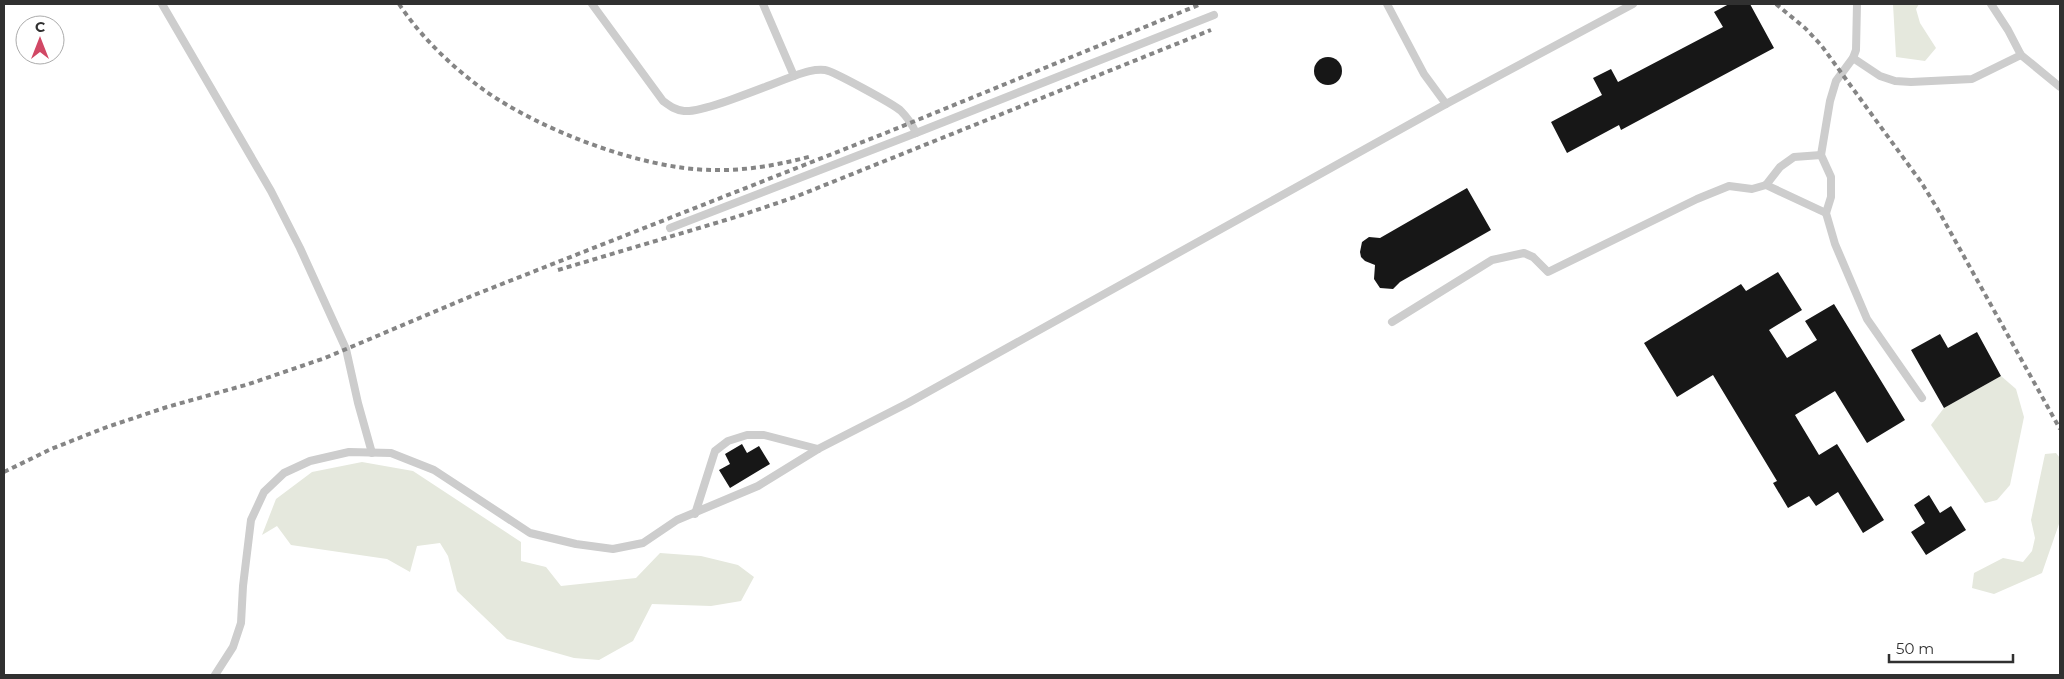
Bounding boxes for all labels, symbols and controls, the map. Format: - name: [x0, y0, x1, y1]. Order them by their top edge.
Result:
- north arrow: [15, 15, 65, 65]
- text: С: [35, 18, 45, 36]
- scale bar: [1889, 632, 2013, 664]
- text: 50 m: [1896, 639, 1934, 658]

